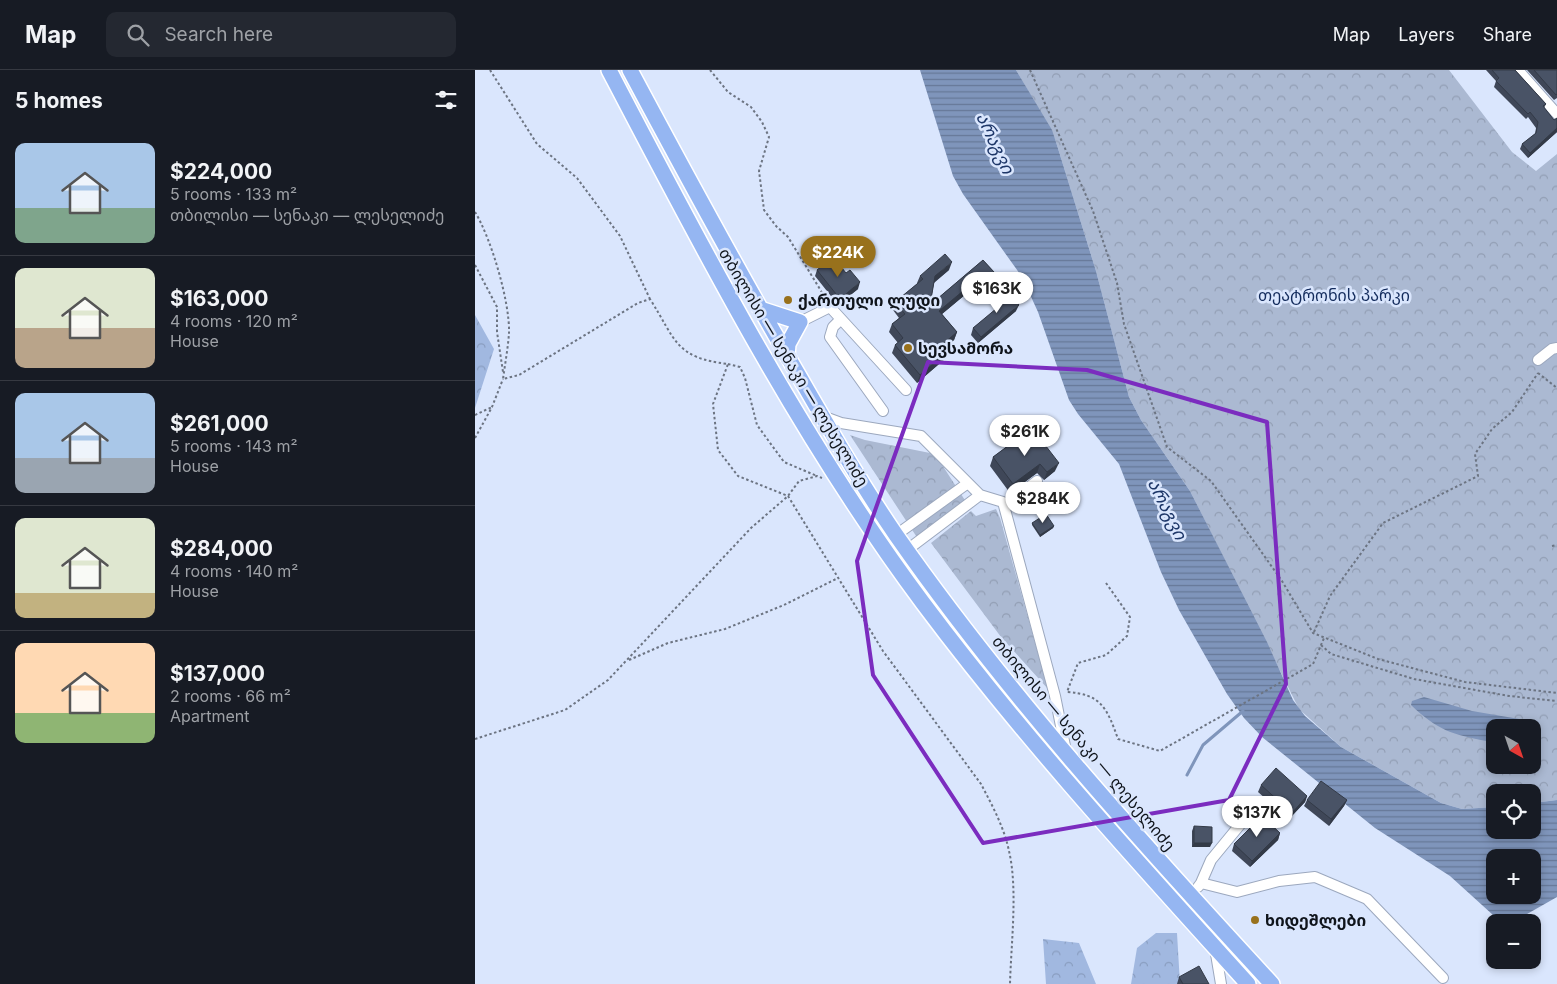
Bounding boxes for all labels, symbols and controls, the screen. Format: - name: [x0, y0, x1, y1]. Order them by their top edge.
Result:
- search box: [106, 12, 456, 57]
- text: Map: [25, 20, 76, 49]
- icon: search: [124, 21, 152, 49]
- text: Search here: [164, 23, 273, 46]
- text: Map: [1333, 24, 1370, 45]
- text: Layers: [1398, 24, 1455, 45]
- text: Share: [1483, 24, 1532, 45]
- icon: filters: [432, 86, 460, 114]
- text: 5 homes: [15, 88, 103, 113]
- water label: არაგვი: [971, 109, 1019, 178]
- text: $224,000: [170, 159, 272, 184]
- icon: home: [55, 163, 115, 223]
- text: 5 rooms · 133 m²: [170, 184, 297, 204]
- text: თბილისი — სენაკი — ლესელიძე: [170, 205, 444, 225]
- pin: $224K: [803, 236, 873, 278]
- text: $224K: [812, 242, 864, 262]
- street label: თბილისი — სენაკი — ლესელიძე: [714, 244, 873, 490]
- pin: $163K: [962, 272, 1032, 314]
- text: $163K: [972, 278, 1022, 298]
- park label: თეატრონის პარკი: [1258, 285, 1410, 305]
- text: $163,000: [170, 286, 268, 311]
- icon: home: [55, 288, 115, 348]
- place label: ქართული ლუდი: [798, 290, 940, 311]
- marker: ქართული ლუდი: [782, 294, 794, 306]
- text: 4 rooms · 120 m²: [170, 311, 298, 331]
- text: House: [170, 331, 219, 351]
- place label: სევსამორა: [918, 338, 1013, 358]
- marker: სევსამორა: [902, 342, 914, 354]
- text: $261,000: [170, 411, 269, 436]
- icon: home: [55, 413, 115, 473]
- pin: $261K: [990, 414, 1060, 457]
- text: $261K: [1000, 421, 1050, 441]
- text: 5 rooms · 143 m²: [170, 436, 298, 456]
- text: House: [170, 456, 219, 476]
- water label: არაგვი: [1143, 475, 1192, 544]
- pin: $284K: [1008, 482, 1078, 524]
- text: $284K: [1016, 488, 1070, 508]
- text: $284,000: [170, 536, 273, 561]
- icon: home: [55, 538, 115, 598]
- text: 4 rooms · 140 m²: [170, 561, 298, 581]
- text: House: [170, 581, 219, 601]
- street label: თბილისი — სენაკი — ლესელიძე: [987, 631, 1180, 855]
- text: $137,000: [170, 661, 265, 686]
- icon: home: [55, 663, 115, 723]
- text: 2 rooms · 66 m²: [170, 686, 291, 706]
- text: Apartment: [170, 706, 250, 726]
- north arrow: [1486, 719, 1541, 774]
- map controls: [1486, 719, 1541, 969]
- button: locate: [1486, 784, 1541, 839]
- pin: $137K: [1222, 796, 1292, 838]
- text: $137K: [1233, 802, 1281, 822]
- button: +: [1486, 849, 1541, 904]
- place label: ხიდეშლები: [1265, 910, 1366, 931]
- marker: ხიდეშლები: [1249, 914, 1261, 926]
- button: −: [1486, 914, 1541, 969]

